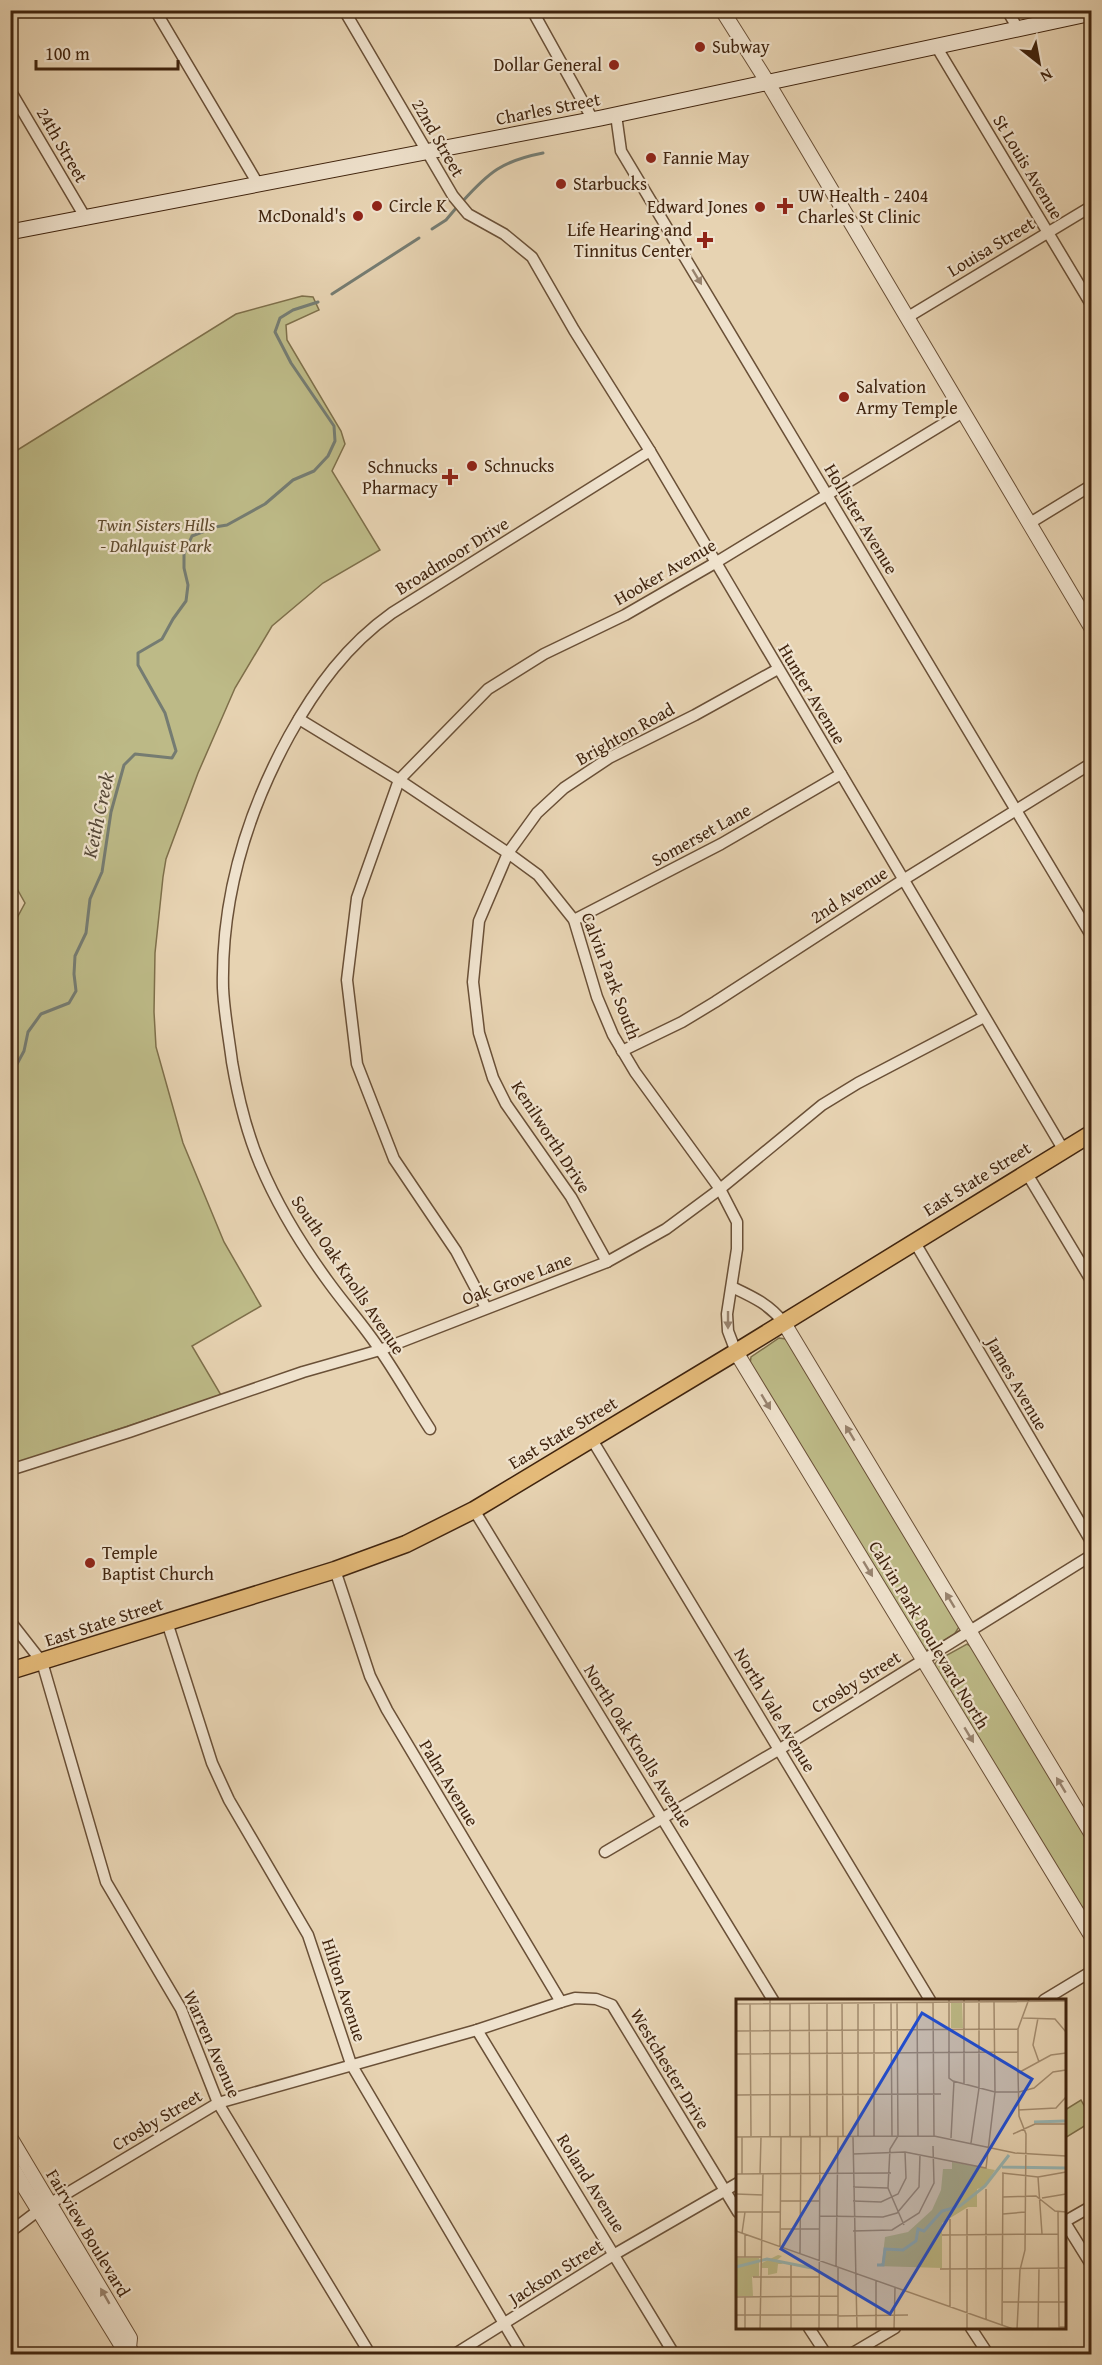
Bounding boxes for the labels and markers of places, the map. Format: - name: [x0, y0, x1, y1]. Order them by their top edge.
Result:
- place label: Subway: [712, 33, 770, 60]
- marker: Subway: [693, 40, 707, 54]
- place label: Dollar General: [493, 51, 602, 78]
- marker: Dollar General: [607, 58, 621, 72]
- place label: Fannie May: [663, 144, 750, 171]
- marker: Fannie May: [644, 151, 658, 165]
- place label: Starbucks: [573, 170, 647, 197]
- marker: Starbucks: [554, 177, 568, 191]
- place label: UW Health - 2404 Charles St Clinic: [798, 182, 928, 230]
- place label: Circle K: [389, 192, 447, 219]
- place label: Edward Jones: [647, 193, 748, 220]
- marker: UW Health - 2404 Charles St Clinic: [776, 197, 794, 215]
- marker: Circle K: [370, 199, 384, 213]
- marker: Edward Jones: [753, 200, 767, 214]
- place label: McDonald's: [258, 202, 346, 229]
- marker: McDonald's: [351, 209, 365, 223]
- place label: Life Hearing and Tinnitus Center: [567, 216, 693, 264]
- marker: Life Hearing and Tinnitus Center: [696, 231, 714, 249]
- place label: Salvation Army Temple: [856, 373, 958, 421]
- marker: Salvation Army Temple: [837, 390, 851, 404]
- place label: Schnucks: [484, 452, 554, 479]
- place label: Schnucks Pharmacy: [362, 453, 438, 501]
- marker: Schnucks: [465, 459, 479, 473]
- marker: Schnucks Pharmacy: [443, 470, 457, 484]
- place label: Temple Baptist Church: [102, 1539, 214, 1587]
- marker: Temple Baptist Church: [83, 1556, 97, 1570]

